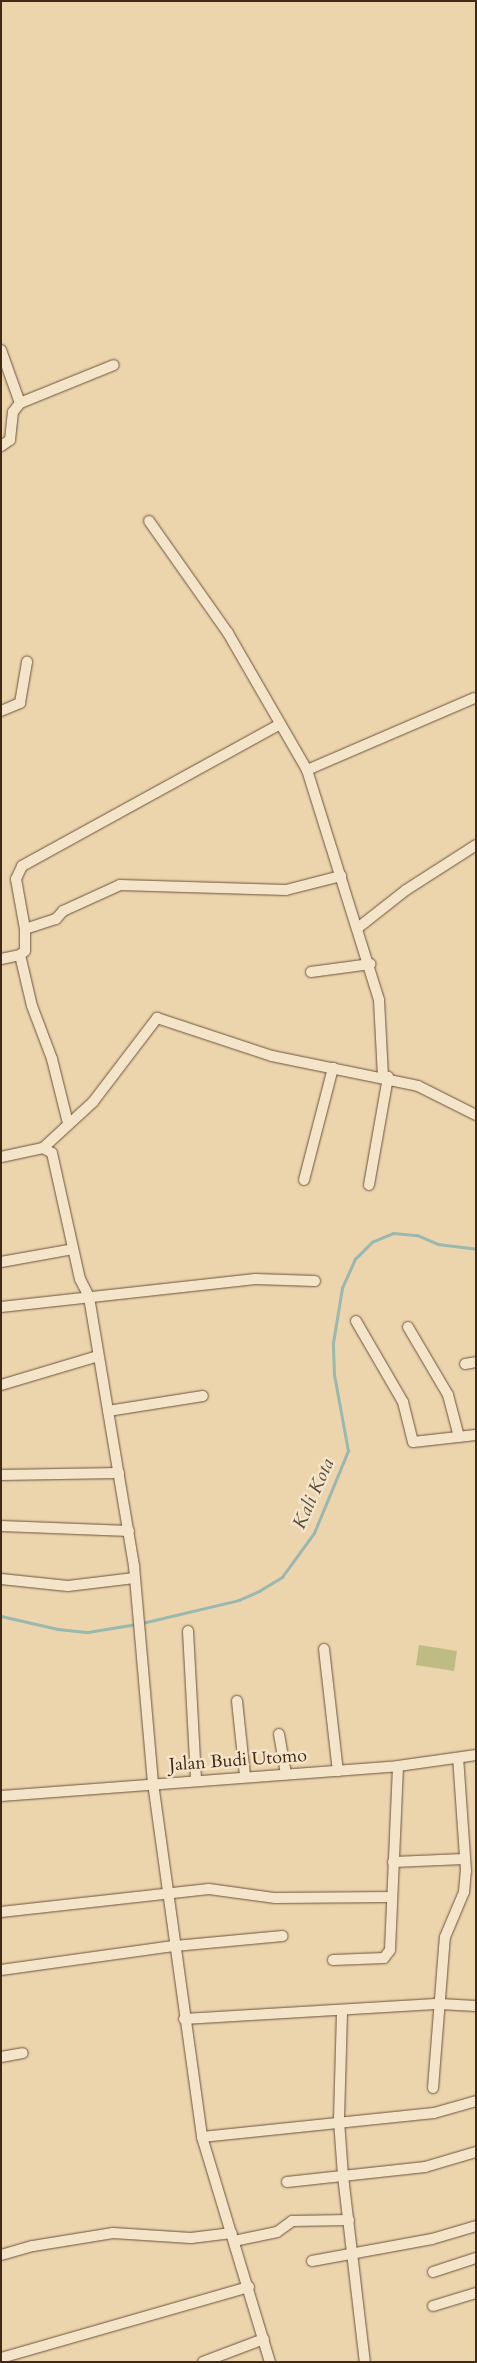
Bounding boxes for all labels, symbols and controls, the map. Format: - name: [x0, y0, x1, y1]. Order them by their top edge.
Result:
- water label: Kali Kota: [288, 1455, 340, 1533]
- street label: Jalan Budi Utomo: [168, 1745, 308, 1777]

